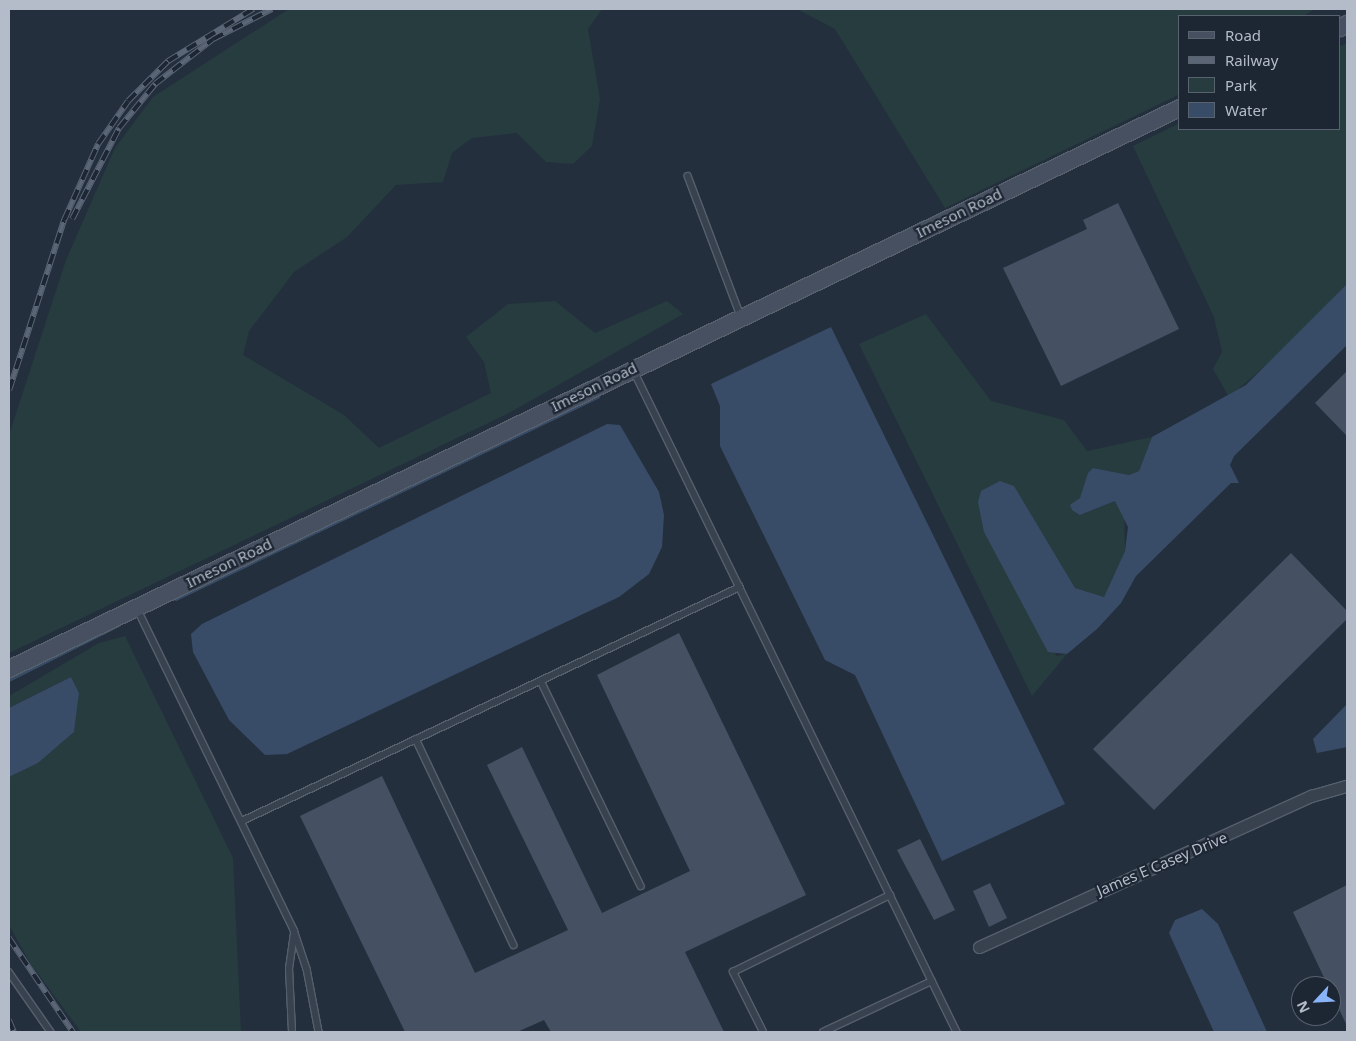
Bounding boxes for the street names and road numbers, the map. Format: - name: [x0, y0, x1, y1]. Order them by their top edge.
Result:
- street label: Imeson Road: [913, 185, 1005, 241]
- street label: Imeson Road: [548, 359, 640, 415]
- street label: Imeson Road: [183, 535, 275, 591]
- street label: James E Casey Drive: [1094, 828, 1230, 900]

